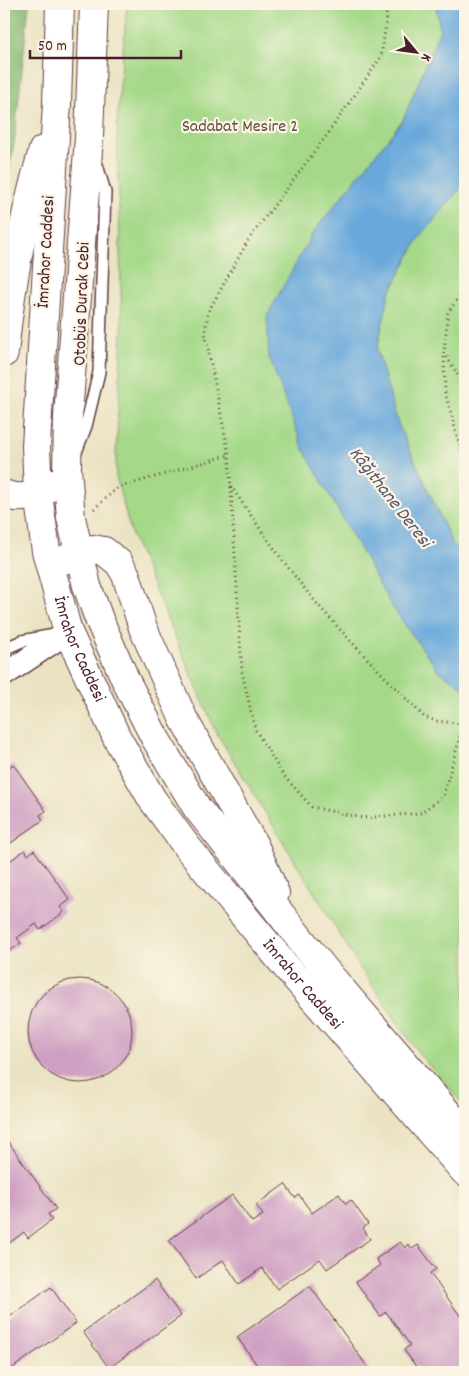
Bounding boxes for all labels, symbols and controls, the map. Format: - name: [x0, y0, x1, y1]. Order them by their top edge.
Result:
- scale bar: [30, 28, 181, 60]
- north arrow: [392, 28, 442, 78]
- text: 50 m: [38, 36, 67, 58]
- text: K: [415, 50, 436, 65]
- park label: Sadabat Mesire 2: [182, 115, 298, 140]
- street label: İmrahor Caddesi: [32, 195, 62, 309]
- street label: Otobüs Durak Cebi: [68, 242, 98, 366]
- water label: Kâğıthane Deresi: [341, 442, 439, 557]
- street label: İmrahor Caddesi: [46, 593, 111, 706]
- street label: İmrahor Caddesi: [256, 934, 348, 1036]

